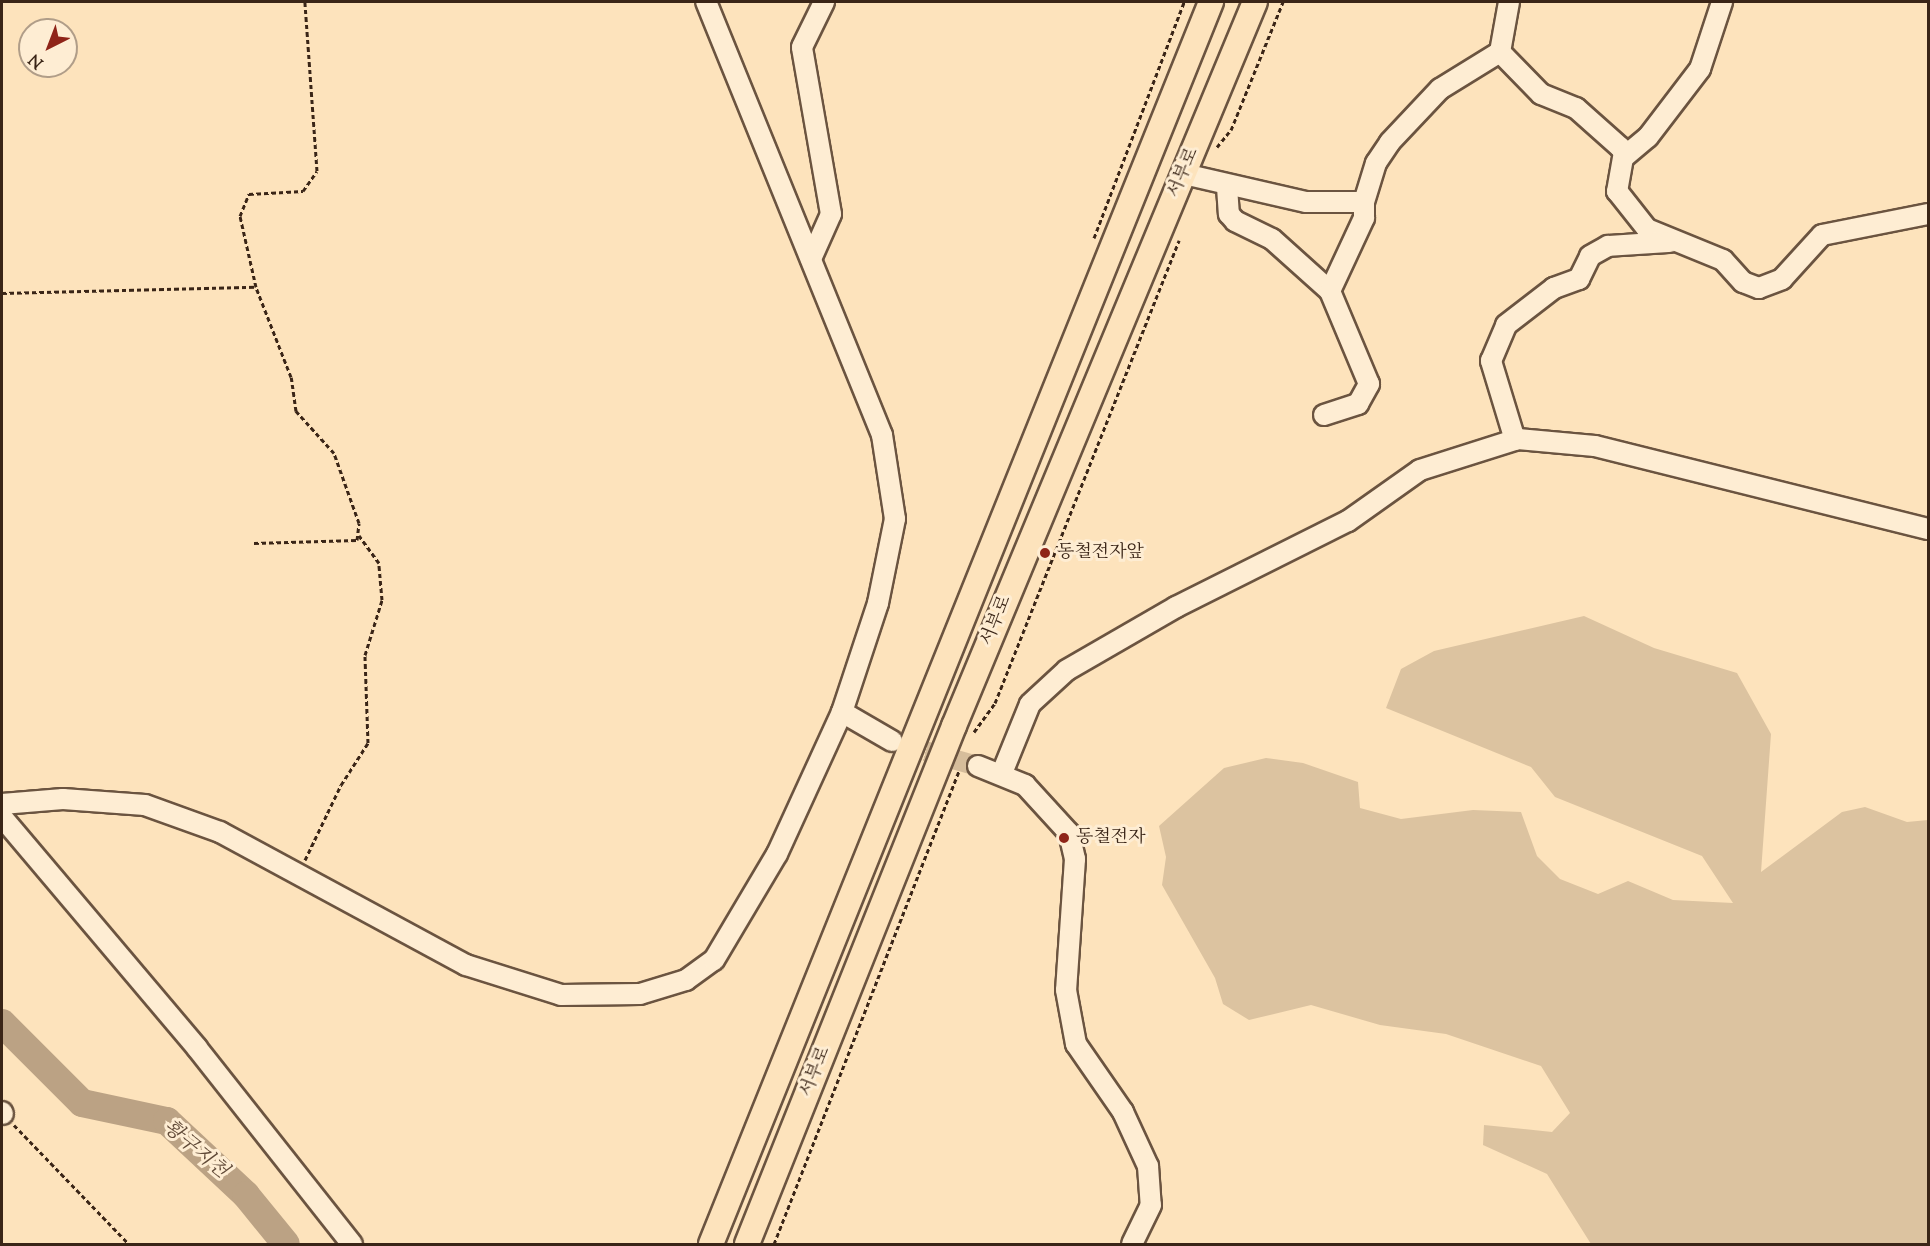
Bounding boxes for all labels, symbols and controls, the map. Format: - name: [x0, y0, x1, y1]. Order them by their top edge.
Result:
- north arrow: [18, 18, 78, 78]
- text: N: [25, 47, 49, 73]
- street label: 서부로: [1164, 145, 1204, 201]
- place label: 동철전자앞: [1057, 542, 1144, 564]
- marker: 동철전자앞: [1038, 546, 1052, 560]
- street label: 서부로: [977, 593, 1017, 649]
- place label: 동철전자: [1076, 827, 1146, 849]
- marker: 동철전자: [1057, 831, 1071, 845]
- street label: 서부로: [796, 1044, 836, 1100]
- water label: 황구지천: [158, 1116, 232, 1184]

